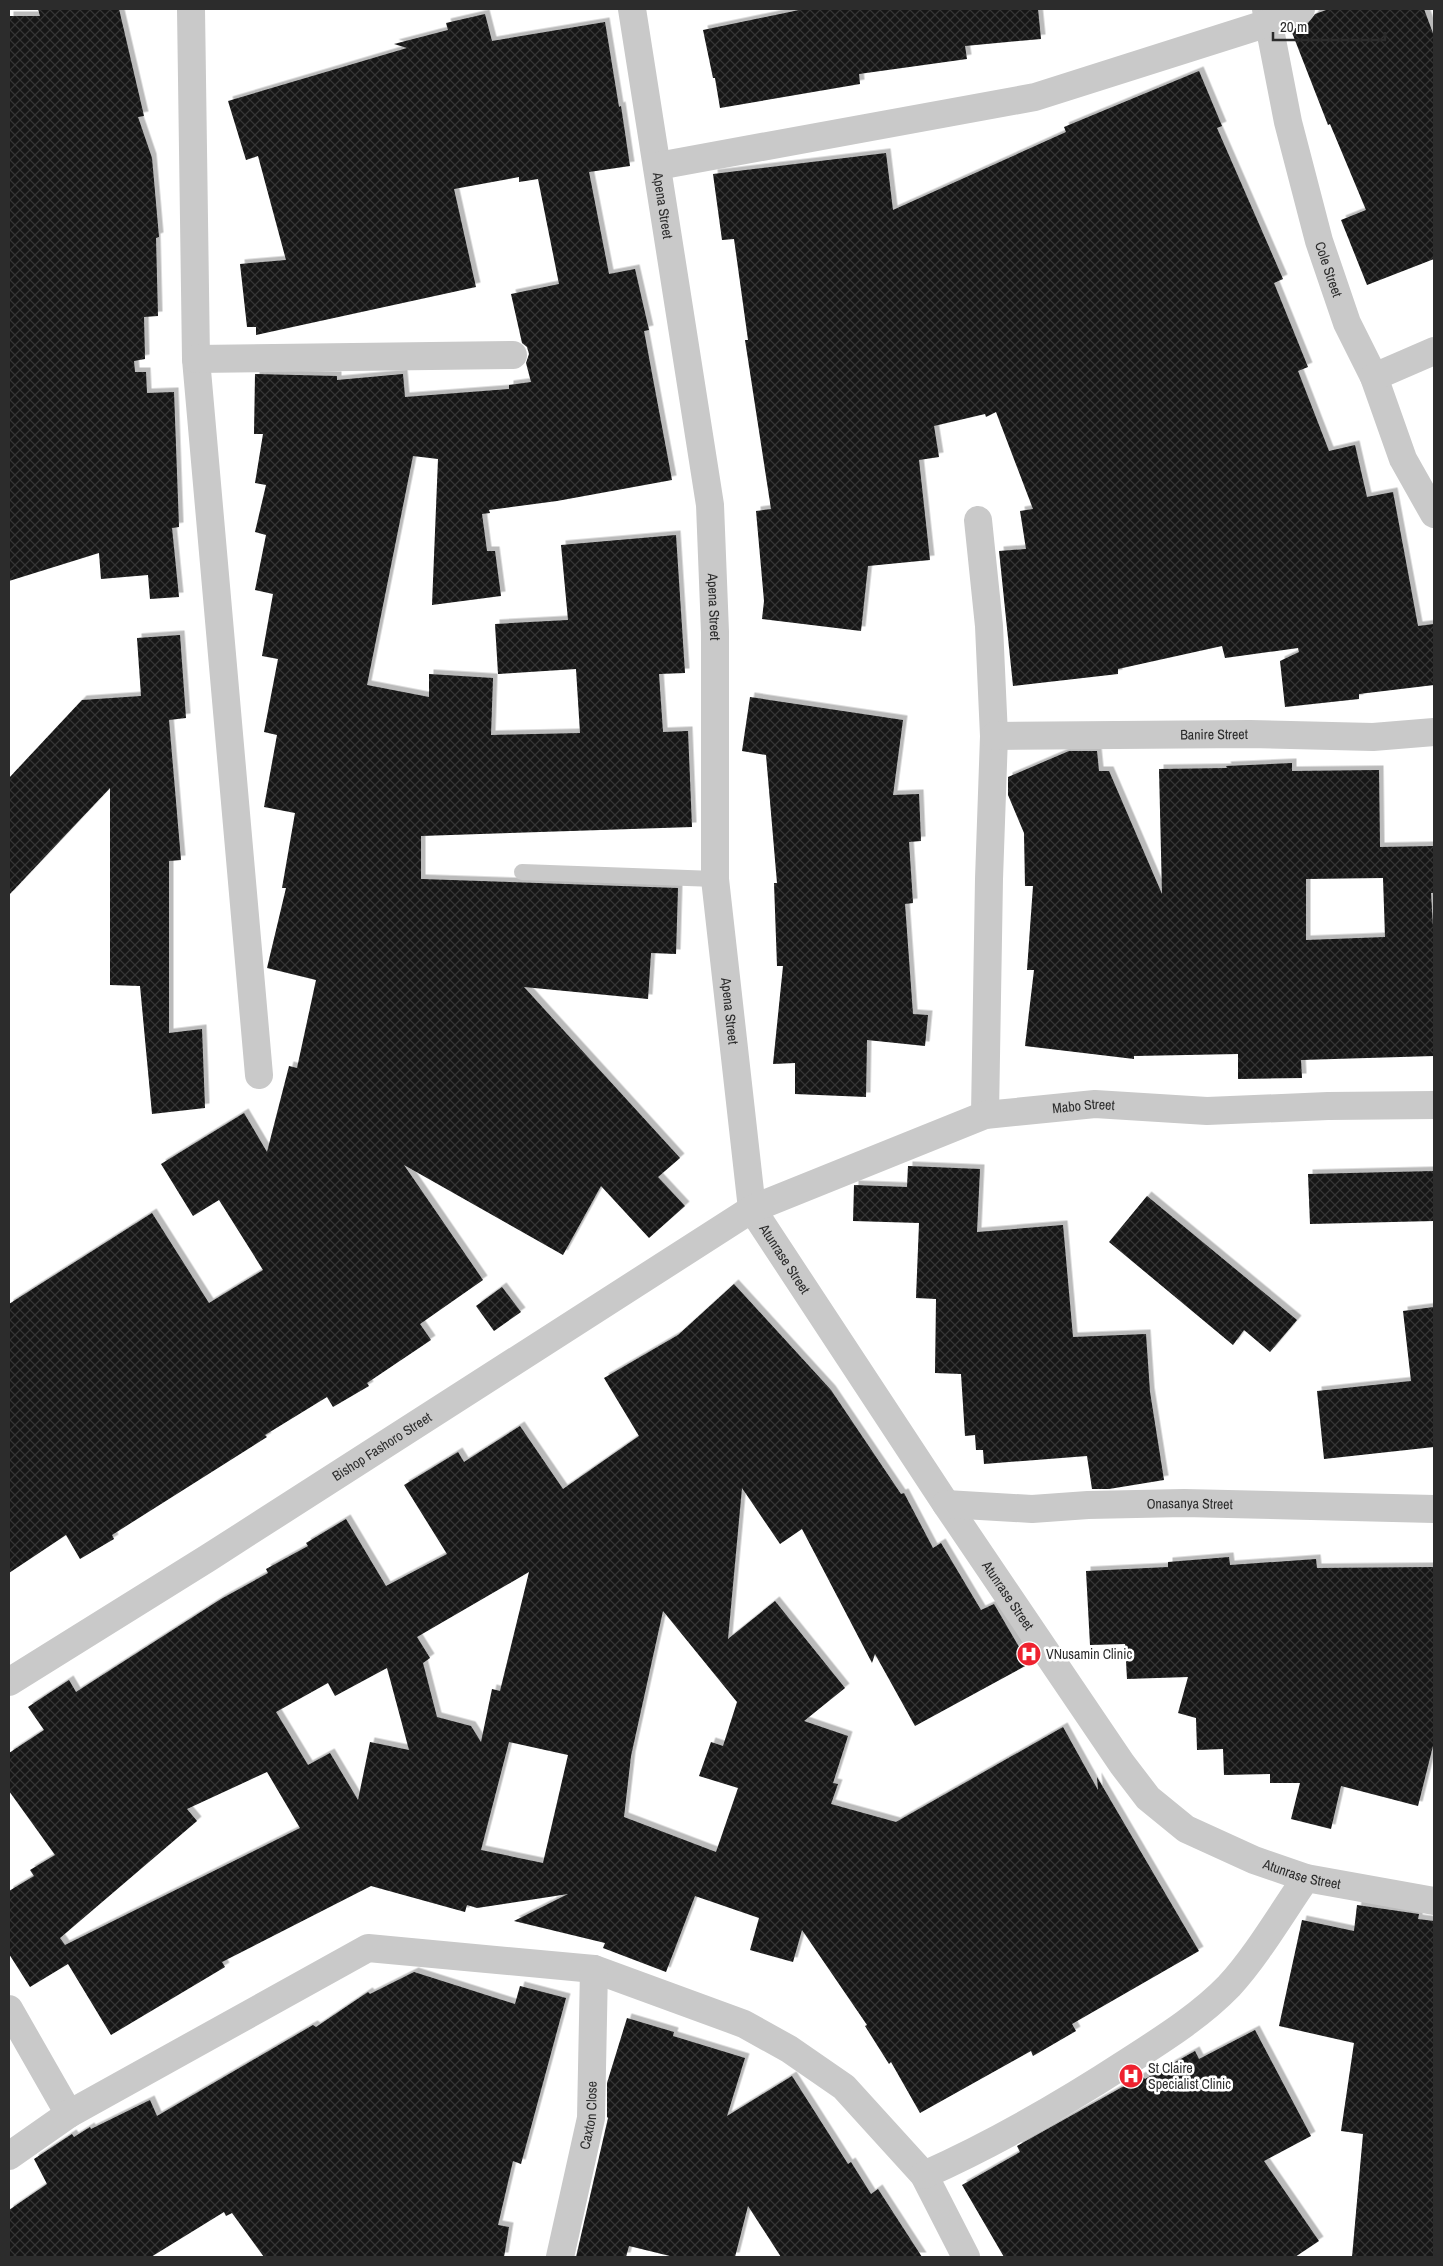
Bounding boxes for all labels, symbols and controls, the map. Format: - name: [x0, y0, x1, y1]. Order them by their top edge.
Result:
- scale bar: [1273, 10, 1386, 42]
- text: 20 m: [1280, 16, 1307, 37]
- street label: Apena Street: [649, 170, 677, 240]
- street label: Cole Street: [1311, 239, 1346, 299]
- street label: Apena Street: [704, 572, 724, 640]
- street label: Banire Street: [1180, 725, 1248, 744]
- street label: Apena Street: [717, 976, 742, 1045]
- street label: Mabo Street: [1051, 1095, 1115, 1117]
- street label: Atunrase Street: [755, 1220, 814, 1297]
- street label: Bishop Fashoro Street: [329, 1408, 435, 1485]
- street label: Onasanya Street: [1146, 1494, 1233, 1513]
- street label: Atunrase Street: [978, 1557, 1038, 1634]
- hospital icon: VNusamin Clinic: [1016, 1641, 1042, 1667]
- place label: VNusamin Clinic: [1046, 1645, 1132, 1663]
- street label: Atunrase Street: [1260, 1854, 1342, 1893]
- place label: St Claire Specialist Clinic: [1148, 2059, 1231, 2093]
- hospital icon: St Claire Specialist Clinic: [1118, 2063, 1144, 2089]
- street label: Caxton Close: [575, 2081, 601, 2151]

